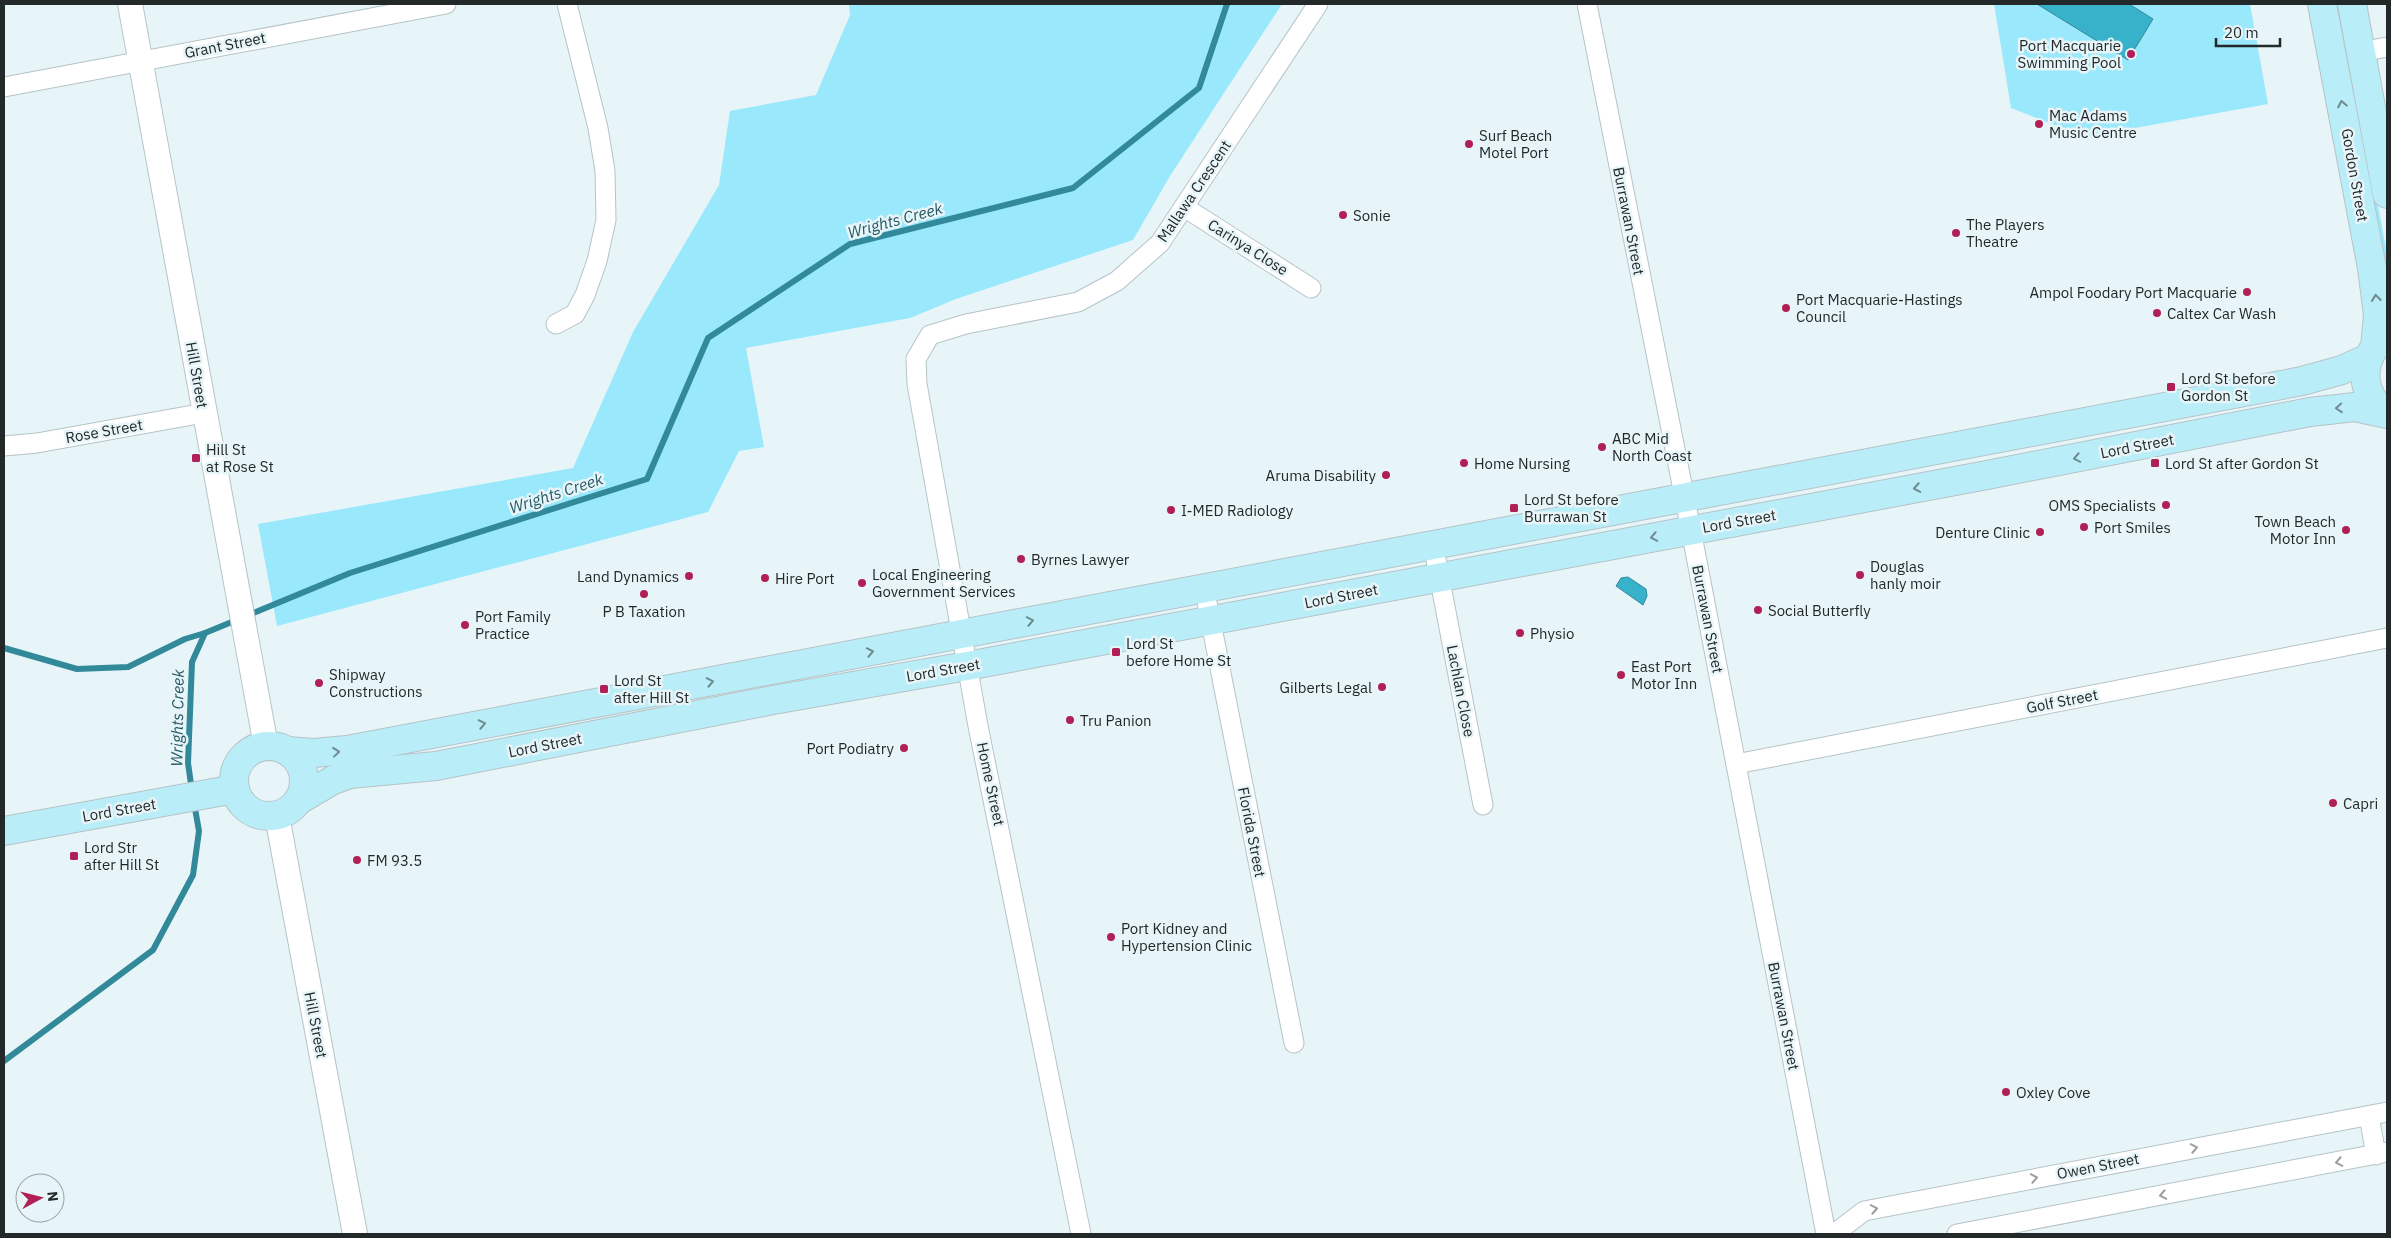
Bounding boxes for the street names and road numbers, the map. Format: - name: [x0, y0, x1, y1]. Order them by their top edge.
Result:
- street label: Grant Street: [183, 28, 267, 62]
- street label: Gordon Street: [2337, 127, 2373, 223]
- street label: Mallawa Crescent: [1153, 136, 1235, 246]
- street label: Burrawan Street: [1609, 165, 1649, 277]
- street label: Carinya Close: [1204, 215, 1292, 279]
- street label: Hill Street: [182, 340, 212, 410]
- street label: Rose Street: [64, 415, 144, 447]
- street label: Lord Street: [2099, 430, 2175, 462]
- street label: Lord Street: [1701, 505, 1777, 537]
- street label: Burrawan Street: [1688, 563, 1728, 675]
- street label: Lord Street: [1303, 580, 1379, 612]
- street label: Lachlan Close: [1443, 644, 1479, 738]
- street label: Lord Street: [905, 654, 981, 686]
- street label: Golf Street: [2025, 685, 2099, 717]
- street label: Lord Street: [507, 729, 583, 761]
- street label: Home Street: [973, 740, 1009, 828]
- street label: Florida Street: [1234, 785, 1270, 879]
- street label: Lord Street: [81, 794, 157, 826]
- street label: Burrawan Street: [1764, 960, 1804, 1072]
- street label: Hill Street: [300, 990, 332, 1060]
- street label: Owen Street: [2055, 1149, 2141, 1183]

